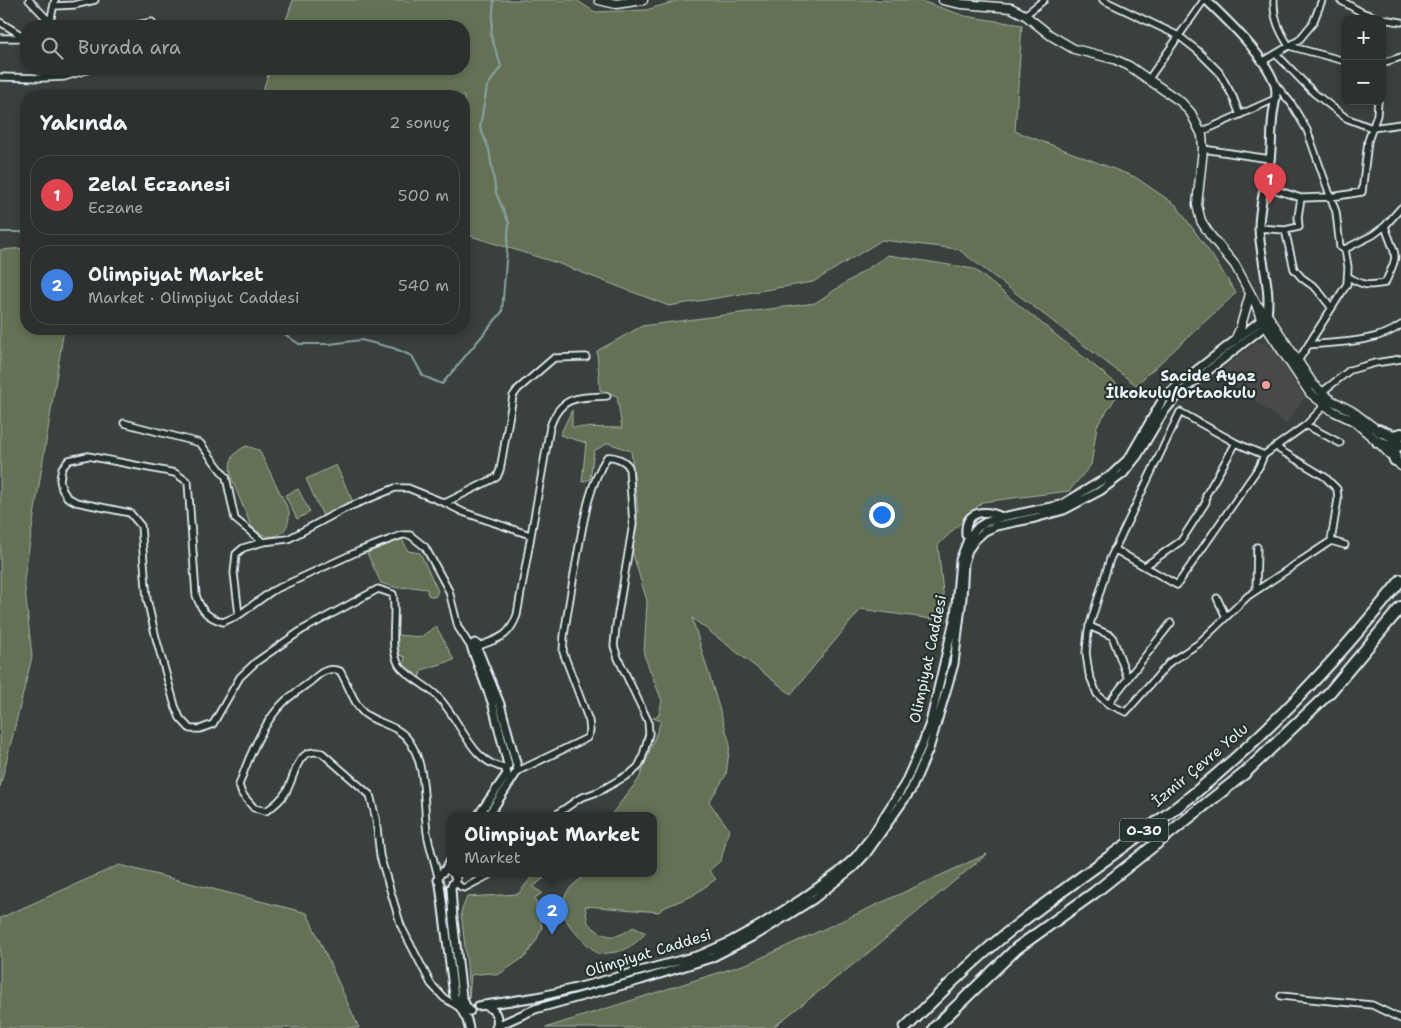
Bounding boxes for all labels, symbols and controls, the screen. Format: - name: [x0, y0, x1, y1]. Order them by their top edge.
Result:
- map controls: [1341, 15, 1386, 105]
- button: +: [1341, 15, 1386, 60]
- search box: [20, 20, 470, 75]
- icon: search: [38, 34, 66, 62]
- text: Burada ara: [78, 35, 181, 60]
- button: −: [1341, 60, 1386, 105]
- text: Yakında: [40, 109, 127, 137]
- text: 2 sonuç: [389, 112, 450, 133]
- pin: 1: [1254, 163, 1286, 204]
- text: Zelal Eczanesi: [88, 172, 230, 197]
- text: 1: [53, 185, 61, 206]
- text: 500 m: [398, 185, 449, 206]
- text: Eczane: [88, 197, 143, 218]
- text: Olimpiyat Market: [88, 262, 264, 287]
- text: 2: [51, 275, 63, 296]
- text: 540 m: [398, 275, 449, 296]
- text: Market · Olimpiyat Caddesi: [88, 287, 299, 308]
- place label: Sacide Ayaz İlkokulu/Ortaokulu: [1106, 366, 1256, 403]
- marker: Sacide Ayaz İlkokulu/Ortaokulu: [1260, 379, 1272, 391]
- your location: [869, 502, 895, 528]
- street label: Olimpiyat Caddesi: [905, 593, 951, 725]
- street label: İzmir Çevre Yolu: [1148, 719, 1252, 811]
- popup: [447, 812, 657, 877]
- road number: O-30: [1120, 818, 1168, 842]
- text: Olimpiyat Market: [464, 822, 640, 847]
- text: Market: [464, 847, 521, 868]
- pin: 2: [536, 894, 568, 935]
- street label: Olimpiyat Caddesi: [583, 924, 713, 982]

